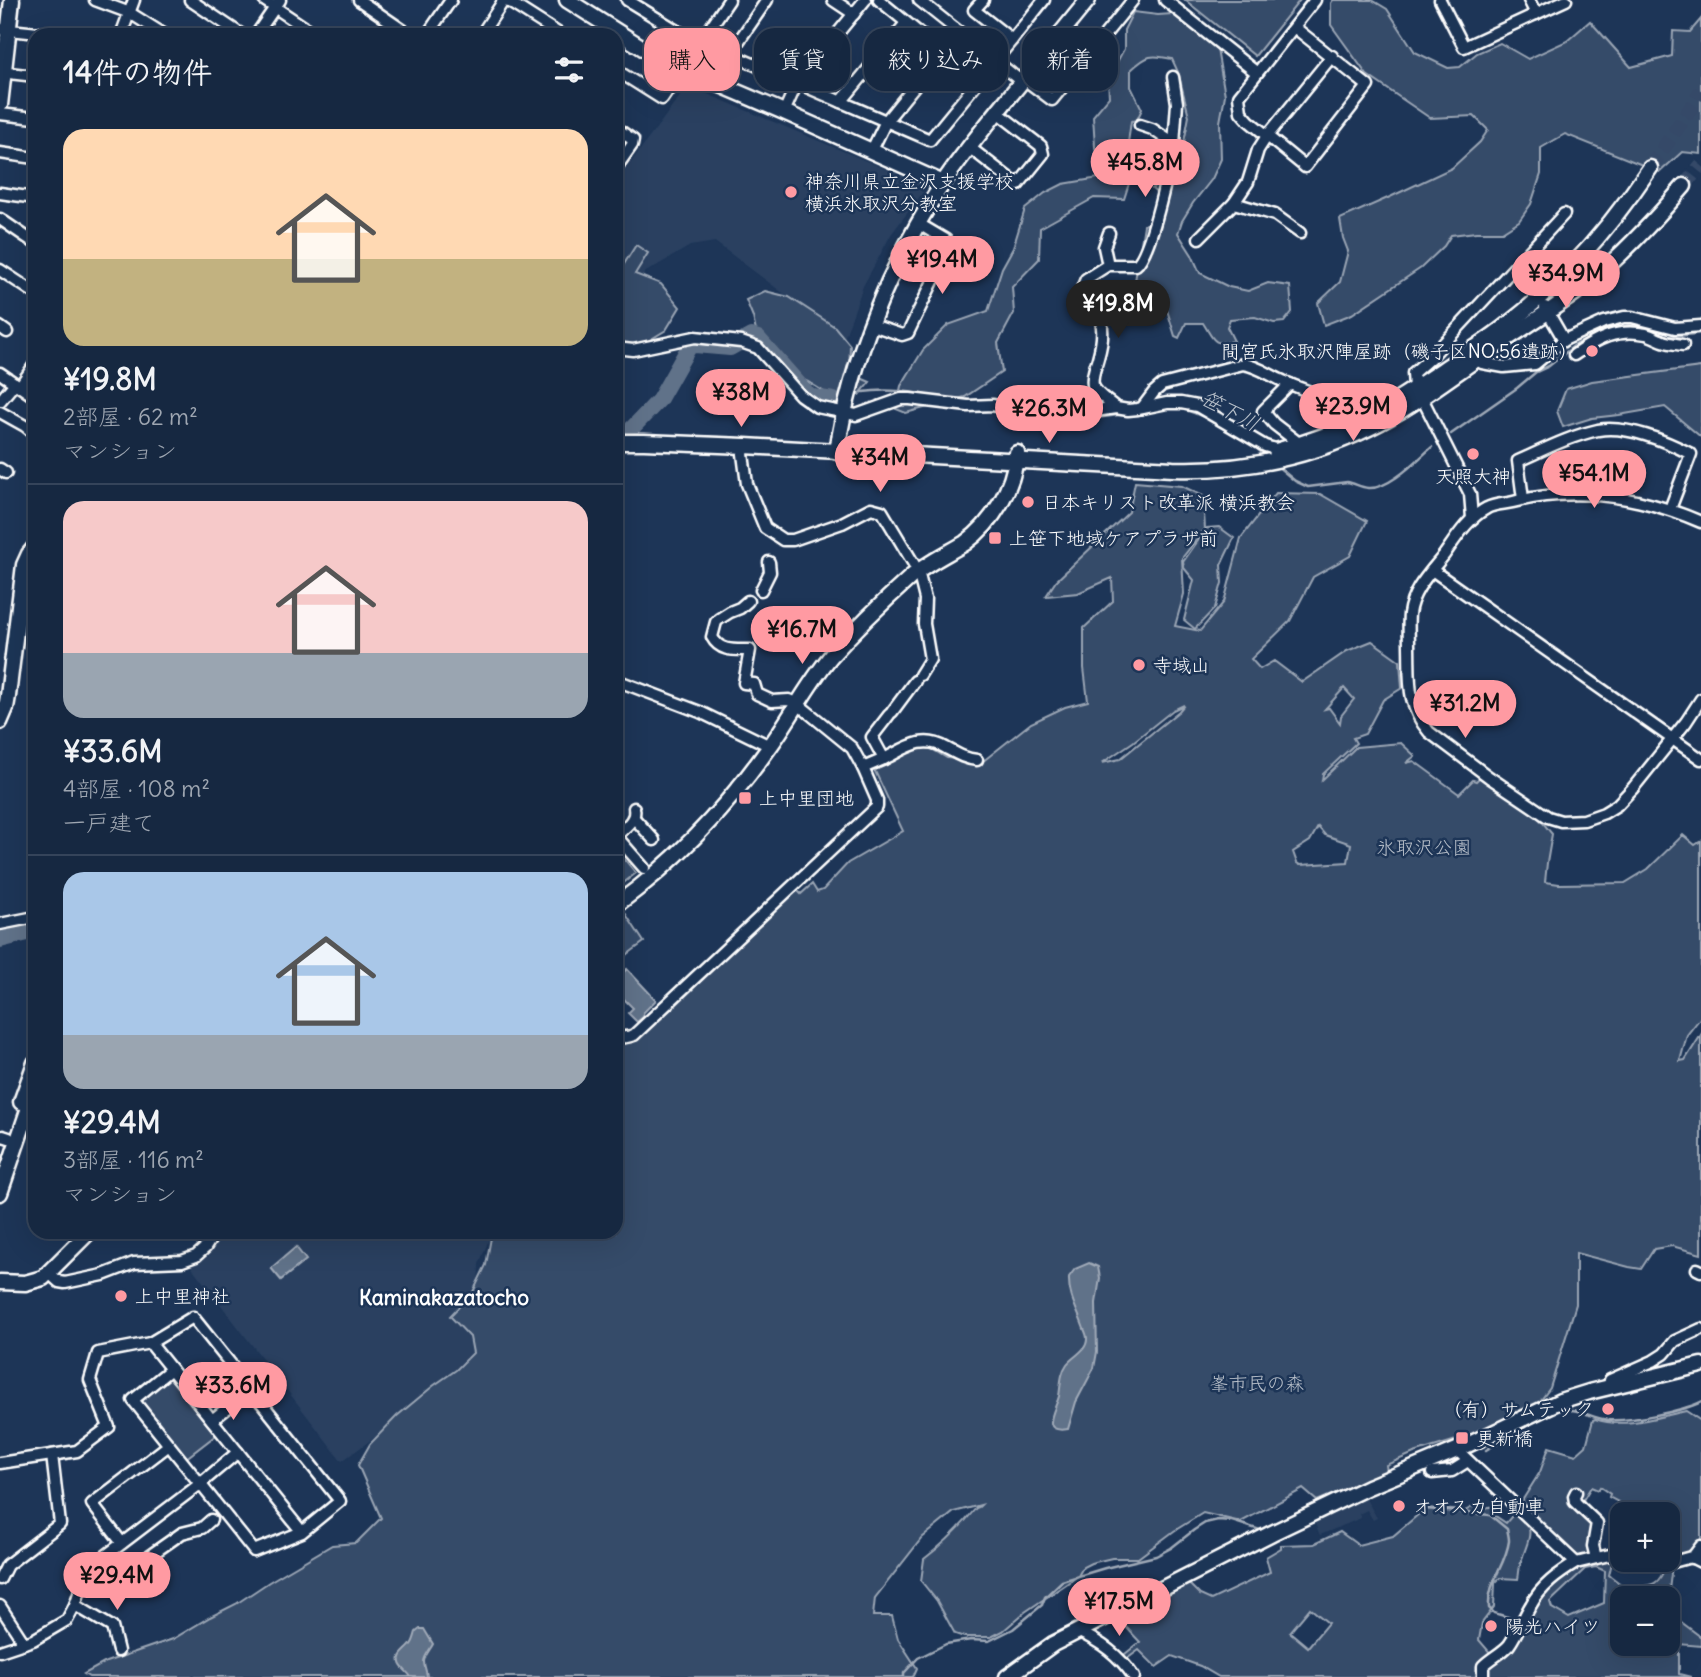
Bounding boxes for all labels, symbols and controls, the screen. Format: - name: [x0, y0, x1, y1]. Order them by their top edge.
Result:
- chip: 購入: [644, 28, 740, 91]
- chip: 賃貸: [754, 28, 850, 91]
- chip: 絞り込み: [864, 28, 1008, 91]
- chip: 新着: [1022, 28, 1118, 91]
- icon: filters: [550, 51, 588, 89]
- text: 14件の物件: [63, 53, 212, 91]
- pin: ¥45.8M: [1088, 140, 1202, 199]
- text: ¥45.8M: [1107, 147, 1183, 176]
- place label: 神奈川県立金沢支援学校 横浜氷取沢分教室: [805, 169, 1014, 215]
- icon: home: [263, 175, 389, 301]
- marker: 神奈川県立金沢支援学校 横浜氷取沢分教室: [783, 184, 799, 200]
- pin: ¥19.4M: [885, 236, 999, 296]
- text: ¥19.4M: [906, 244, 978, 273]
- pin: ¥34.9M: [1509, 250, 1623, 310]
- text: ¥34.9M: [1528, 258, 1604, 287]
- pin: ¥19.8M: [1061, 280, 1175, 340]
- text: ¥19.8M: [1082, 288, 1154, 317]
- place label: 間宮氏氷取沢陣屋跡（磯子区NO.56遺跡）: [1221, 339, 1578, 363]
- marker: 間宮氏氷取沢陣屋跡（磯子区NO.56遺跡）: [1584, 343, 1600, 359]
- text: ¥19.8M: [63, 360, 157, 398]
- pin: ¥38M: [700, 370, 782, 429]
- text: ¥38M: [712, 377, 770, 406]
- water label: 笹下川: [1196, 384, 1264, 437]
- pin: ¥23.9M: [1296, 384, 1410, 443]
- pin: ¥26.3M: [992, 386, 1106, 445]
- text: ¥23.9M: [1315, 391, 1391, 420]
- text: ¥26.3M: [1011, 393, 1087, 422]
- text: 2部屋 · 62 m²: [63, 402, 198, 431]
- pin: ¥34M: [839, 434, 921, 494]
- text: マンション: [63, 436, 177, 465]
- text: ¥34M: [851, 442, 909, 471]
- marker: 天照大神: [1465, 446, 1481, 462]
- pin: ¥54.1M: [1537, 450, 1651, 510]
- text: ¥54.1M: [1558, 458, 1630, 487]
- place label: 天照大神: [1435, 464, 1511, 488]
- place label: 日本キリスト改革派 横浜教会: [1042, 490, 1295, 514]
- marker: 日本キリスト改革派 横浜教会: [1020, 494, 1036, 510]
- place label: 上笹下地域ケアプラザ前: [1009, 526, 1218, 550]
- marker: 上笹下地域ケアプラザ前: [987, 530, 1003, 546]
- icon: home: [263, 547, 389, 673]
- pin: ¥16.7M: [745, 606, 859, 666]
- text: ¥16.7M: [767, 614, 837, 643]
- place label: 寺域山: [1153, 653, 1210, 677]
- marker: 寺域山: [1131, 657, 1147, 673]
- pin: ¥31.2M: [1408, 680, 1522, 740]
- text: ¥31.2M: [1429, 688, 1501, 717]
- text: ¥33.6M: [63, 732, 163, 770]
- text: 4部屋 · 108 m²: [63, 774, 210, 803]
- place label: 上中里団地: [759, 786, 854, 810]
- marker: 上中里団地: [737, 790, 753, 806]
- text: 一戸建て: [63, 808, 155, 837]
- park label: 氷取沢公園: [1376, 835, 1472, 859]
- icon: home: [263, 918, 389, 1044]
- text: ¥29.4M: [63, 1103, 161, 1141]
- text: 3部屋 · 116 m²: [63, 1145, 204, 1174]
- text: マンション: [63, 1179, 177, 1208]
- place label: 上中里神社: [135, 1284, 230, 1308]
- district label: Kaminakazatocho: [359, 1284, 529, 1311]
- marker: 上中里神社: [113, 1288, 129, 1304]
- pin: ¥33.6M: [176, 1362, 290, 1422]
- text: ¥33.6M: [195, 1370, 271, 1399]
- park label: 峯市民の森: [1209, 1371, 1305, 1395]
- place label: （有）サムテック: [1443, 1397, 1594, 1421]
- marker: （有）サムテック: [1600, 1401, 1616, 1417]
- place label: 更新橋: [1476, 1426, 1533, 1450]
- marker: 更新橋: [1454, 1430, 1470, 1446]
- place label: オオスカ自動車: [1413, 1494, 1545, 1518]
- marker: オオスカ自動車: [1391, 1498, 1407, 1514]
- map controls: [1610, 1502, 1680, 1656]
- button: +: [1610, 1502, 1680, 1572]
- pin: ¥29.4M: [60, 1552, 174, 1612]
- text: ¥29.4M: [79, 1560, 155, 1589]
- pin: ¥17.5M: [1062, 1578, 1176, 1638]
- text: ¥17.5M: [1084, 1586, 1154, 1615]
- button: −: [1610, 1586, 1680, 1656]
- place label: 陽光ハイツ: [1505, 1614, 1600, 1638]
- marker: 陽光ハイツ: [1483, 1618, 1499, 1634]

